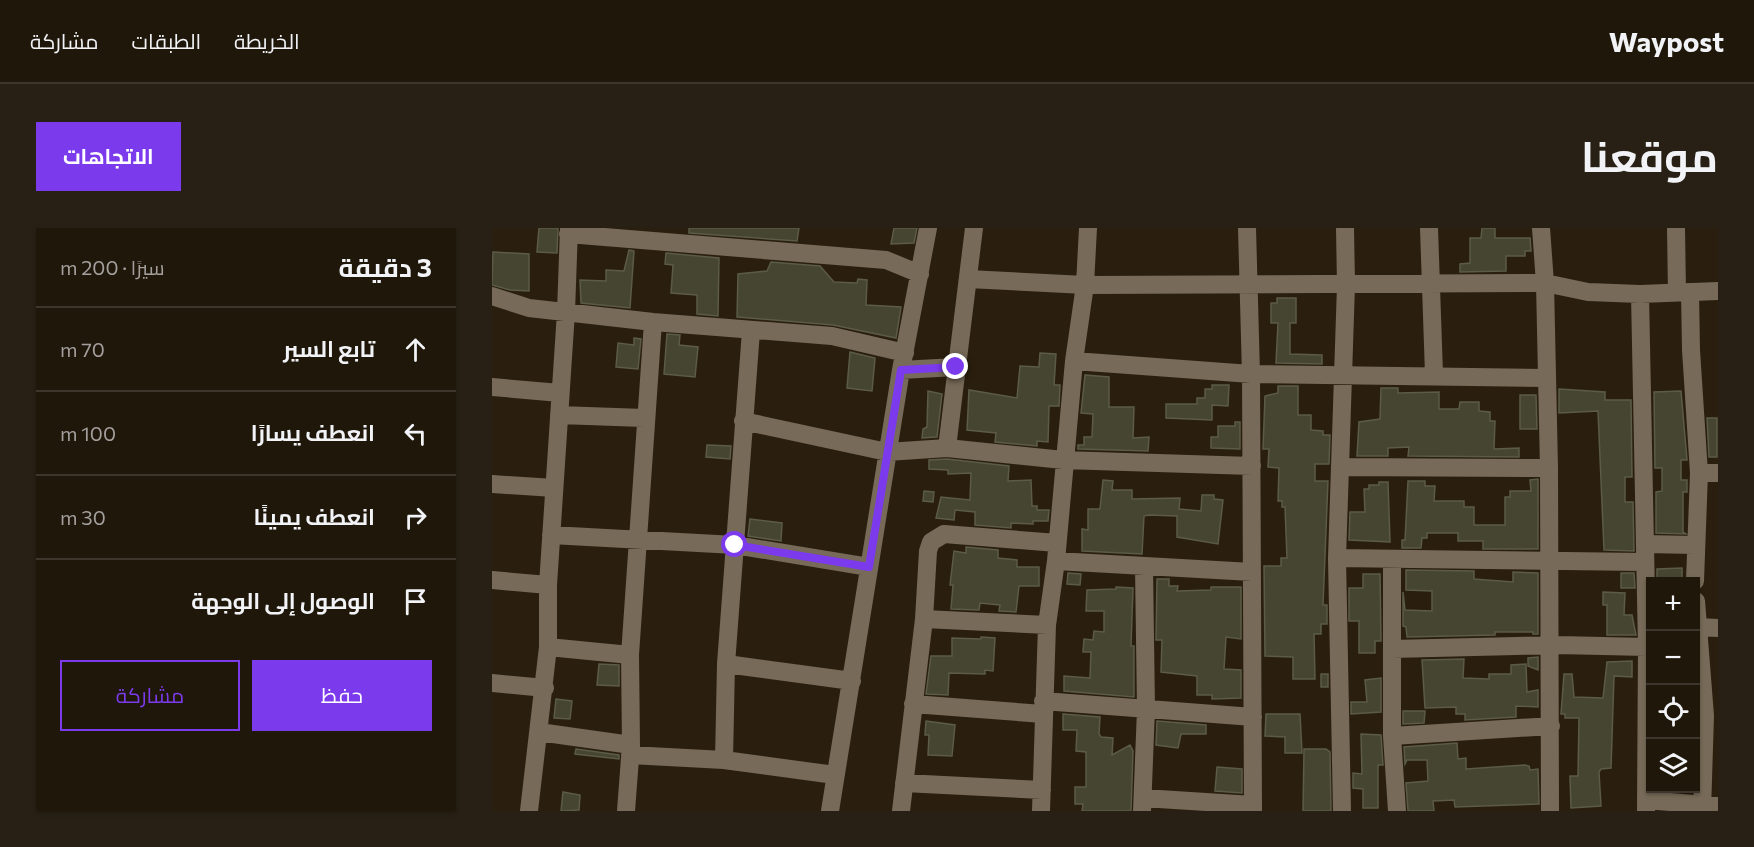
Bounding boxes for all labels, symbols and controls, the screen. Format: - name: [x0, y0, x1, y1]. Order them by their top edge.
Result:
- text: Waypost: [1609, 24, 1724, 58]
- text: مشاركة: [30, 28, 99, 53]
- text: الطبقات: [132, 28, 201, 53]
- text: الخريطة: [234, 28, 300, 53]
- button: الاتجاهات: [36, 122, 181, 191]
- text: موقعنا: [1581, 129, 1718, 181]
- text: 3 دقيقة: [338, 251, 432, 282]
- text: سيرًا · 200 m: [60, 255, 165, 279]
- icon: ahead: [399, 333, 432, 366]
- text: تابع السير: [283, 335, 375, 362]
- text: 70 m: [60, 337, 105, 361]
- route end: [942, 353, 968, 379]
- icon: left: [399, 417, 432, 450]
- text: انعطف يسارًا: [251, 419, 375, 446]
- text: 100 m: [60, 421, 116, 445]
- icon: right: [399, 501, 432, 534]
- text: انعطف يمينًا: [254, 503, 375, 530]
- text: 30 m: [60, 505, 106, 529]
- route start: [721, 531, 747, 557]
- map controls: [1646, 577, 1700, 793]
- button: +: [1646, 577, 1700, 631]
- icon: arrive: [399, 585, 432, 618]
- text: الوصول إلى الوجهة: [191, 587, 375, 614]
- button: −: [1646, 631, 1700, 685]
- button: مشاركة: [60, 660, 240, 731]
- button: حفظ: [252, 660, 432, 731]
- button: locate: [1646, 685, 1700, 739]
- button: layers: [1646, 739, 1700, 793]

